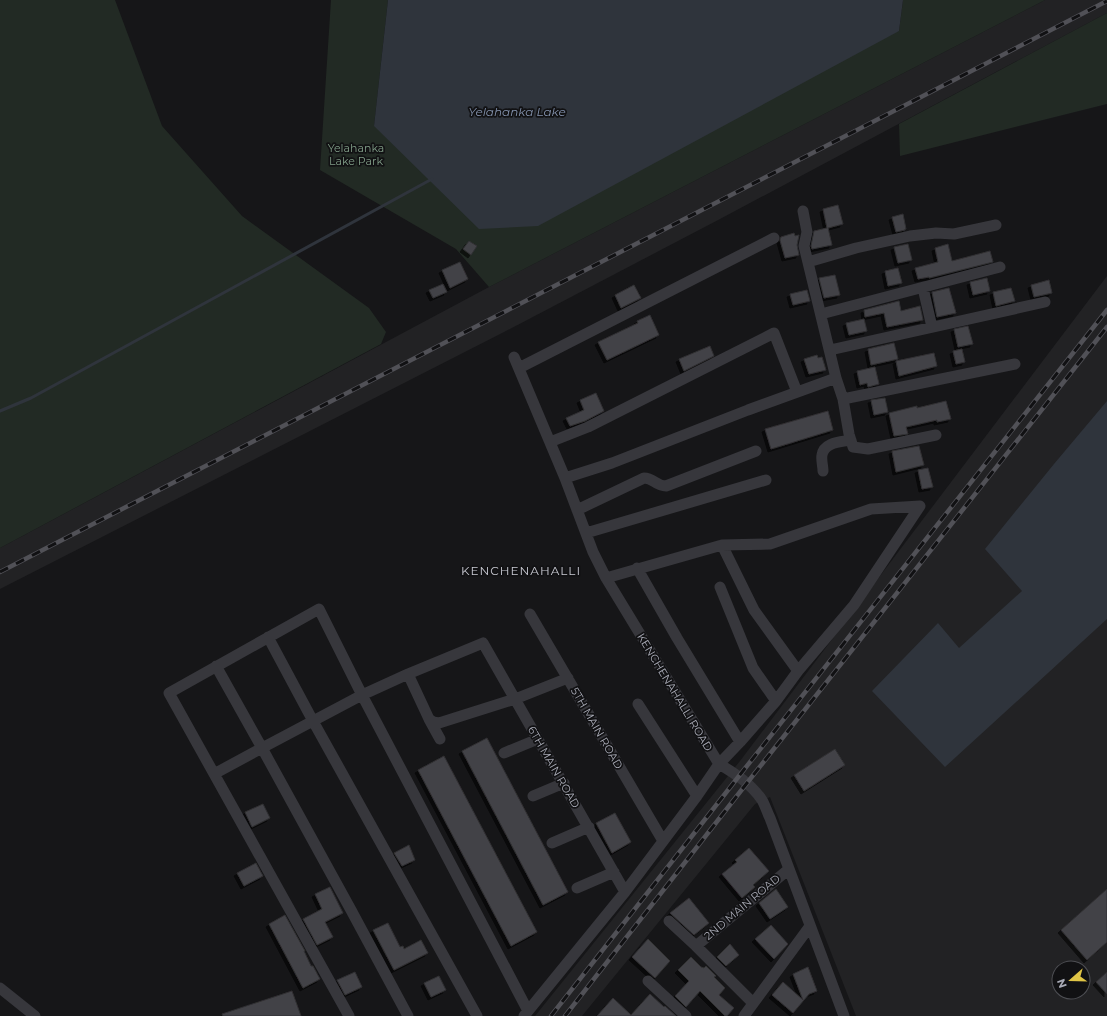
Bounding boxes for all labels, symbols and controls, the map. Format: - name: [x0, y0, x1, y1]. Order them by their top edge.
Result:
- water label: Yelahanka Lake: [468, 104, 566, 119]
- park label: Yelahanka Lake Park: [328, 141, 384, 168]
- district label: KENCHENAHALLI: [461, 563, 581, 578]
- street label: KENCHENAHALLI ROAD: [634, 630, 716, 754]
- street label: 5TH MAIN ROAD: [568, 685, 626, 771]
- street label: 6TH MAIN ROAD: [525, 724, 583, 810]
- street label: 2ND MAIN ROAD: [701, 871, 783, 943]
- north arrow: [1051, 960, 1091, 1000]
- text: N: [1054, 977, 1070, 990]

